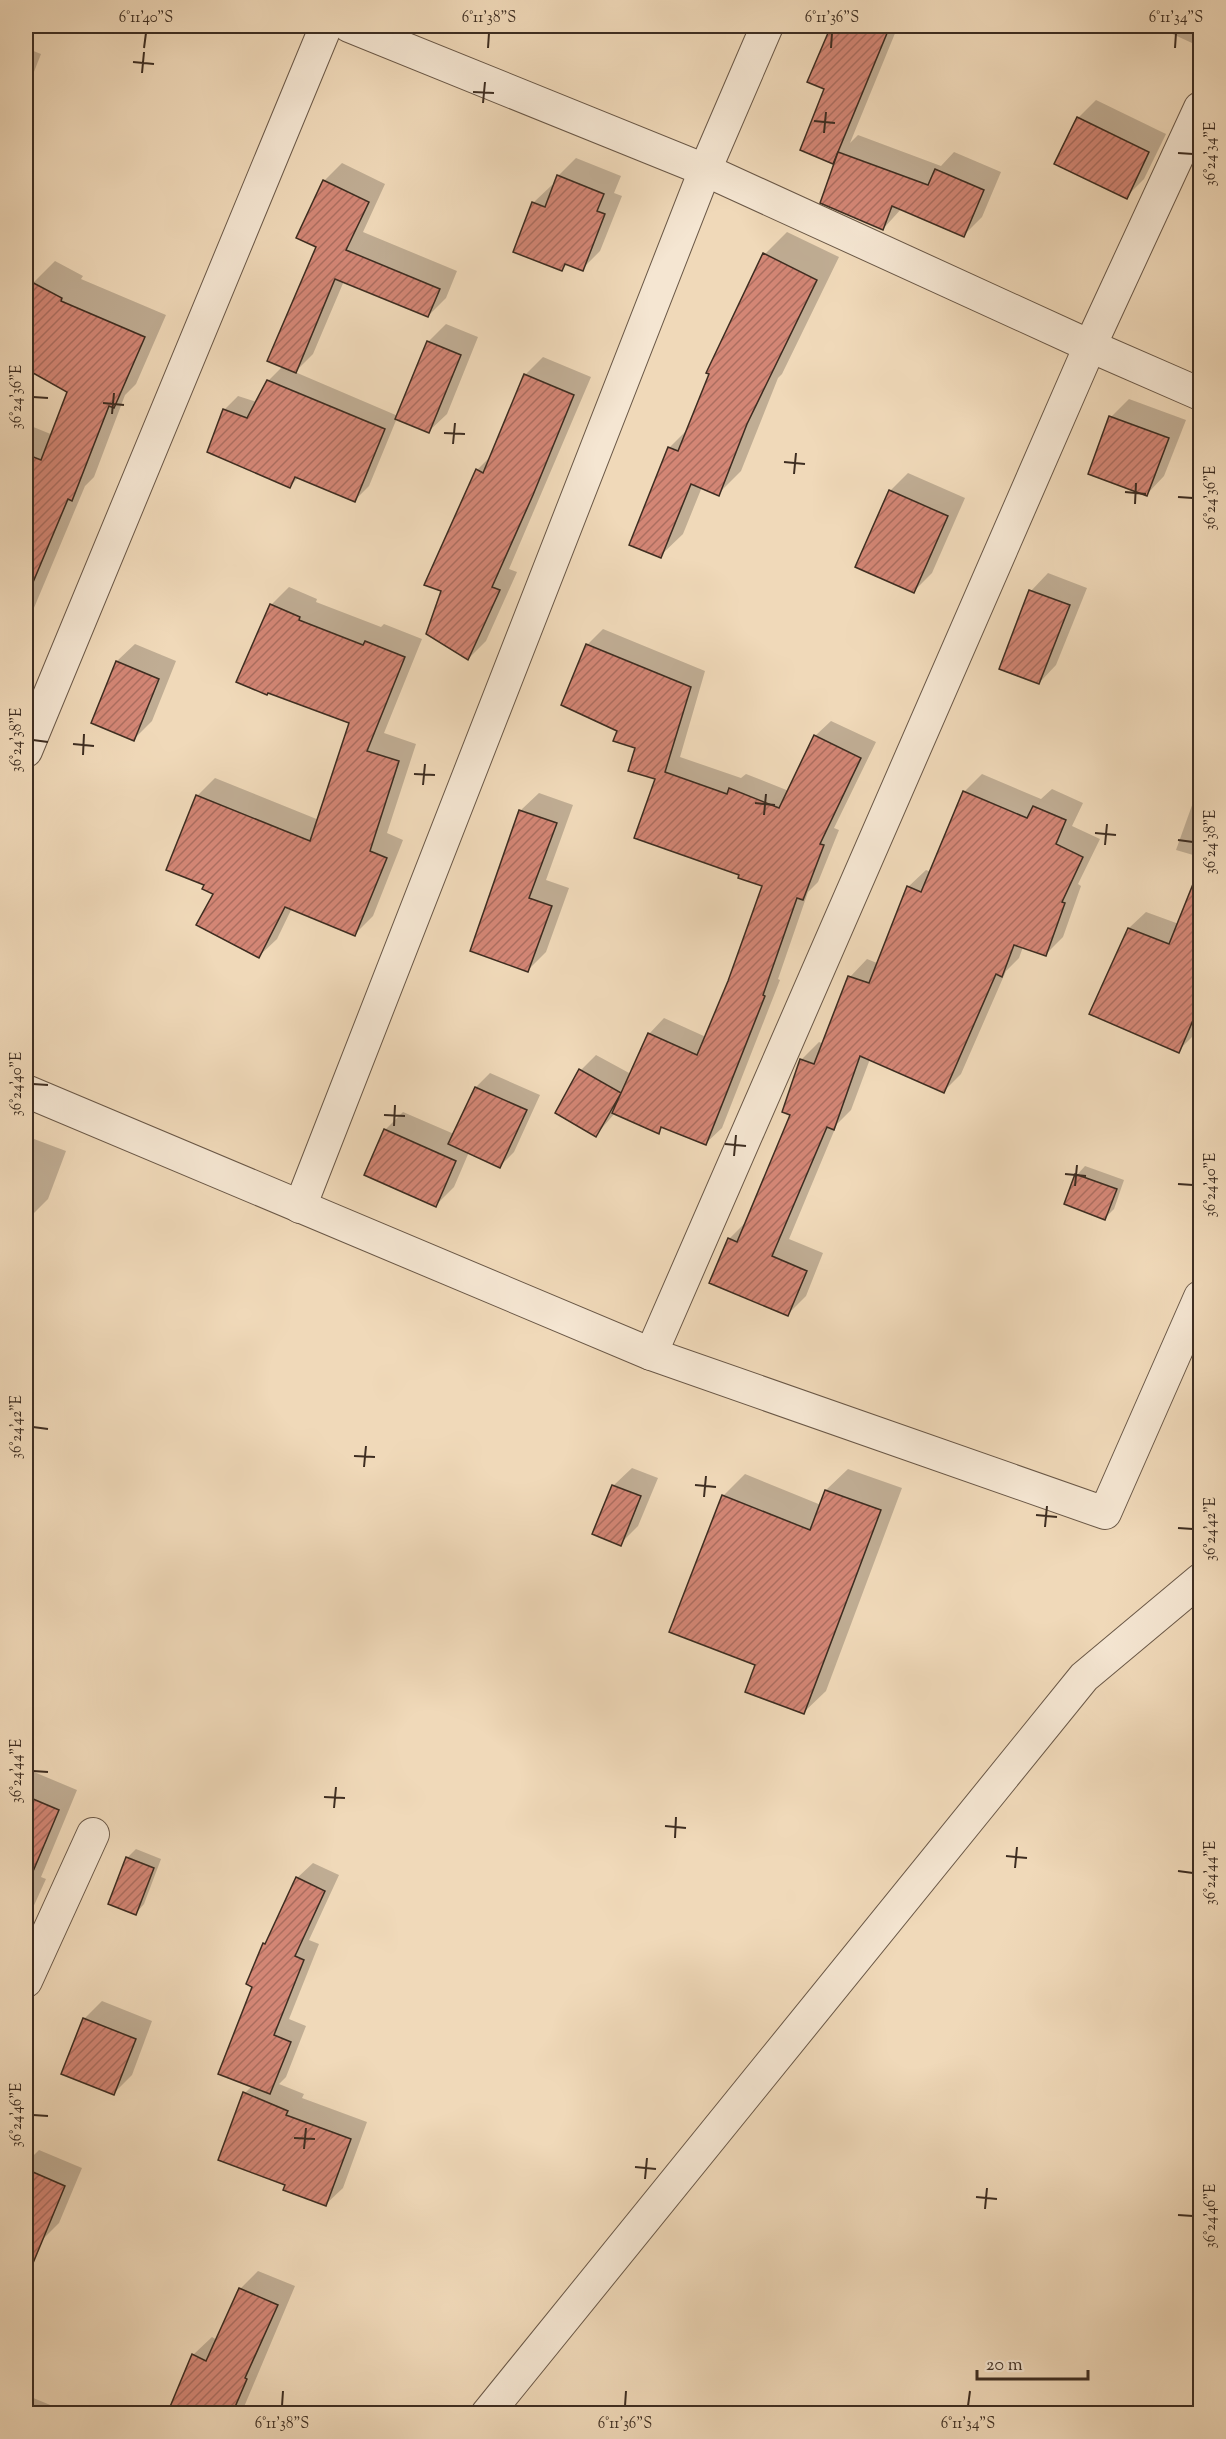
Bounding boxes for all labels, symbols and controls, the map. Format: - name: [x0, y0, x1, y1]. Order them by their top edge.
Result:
- text: 6°11'40"S: [119, 8, 173, 29]
- text: 6°11'38"S: [462, 8, 516, 29]
- text: 6°11'36"S: [805, 8, 859, 29]
- text: 6°11'34"S: [1149, 8, 1203, 29]
- text: 36°24'34"E: [1201, 122, 1222, 186]
- text: 36°24'36"E: [7, 365, 28, 429]
- text: 36°24'36"E: [1201, 466, 1222, 530]
- text: 36°24'38"E: [7, 708, 28, 772]
- text: 36°24'38"E: [1201, 810, 1222, 874]
- text: 36°24'40"E: [7, 1052, 28, 1116]
- text: 36°24'40"E: [1201, 1153, 1222, 1217]
- text: 36°24'42"E: [7, 1395, 28, 1459]
- text: 36°24'42"E: [1201, 1497, 1222, 1561]
- text: 36°24'44"E: [7, 1739, 28, 1803]
- text: 36°24'44"E: [1201, 1841, 1222, 1905]
- text: 36°24'46"E: [7, 2083, 28, 2147]
- text: 36°24'46"E: [1201, 2184, 1222, 2248]
- scale bar: [977, 2343, 1088, 2381]
- text: 20 m: [986, 2353, 1023, 2379]
- text: 6°11'38"S: [255, 2414, 309, 2435]
- text: 6°11'36"S: [598, 2414, 652, 2435]
- text: 6°11'34"S: [941, 2414, 995, 2435]

